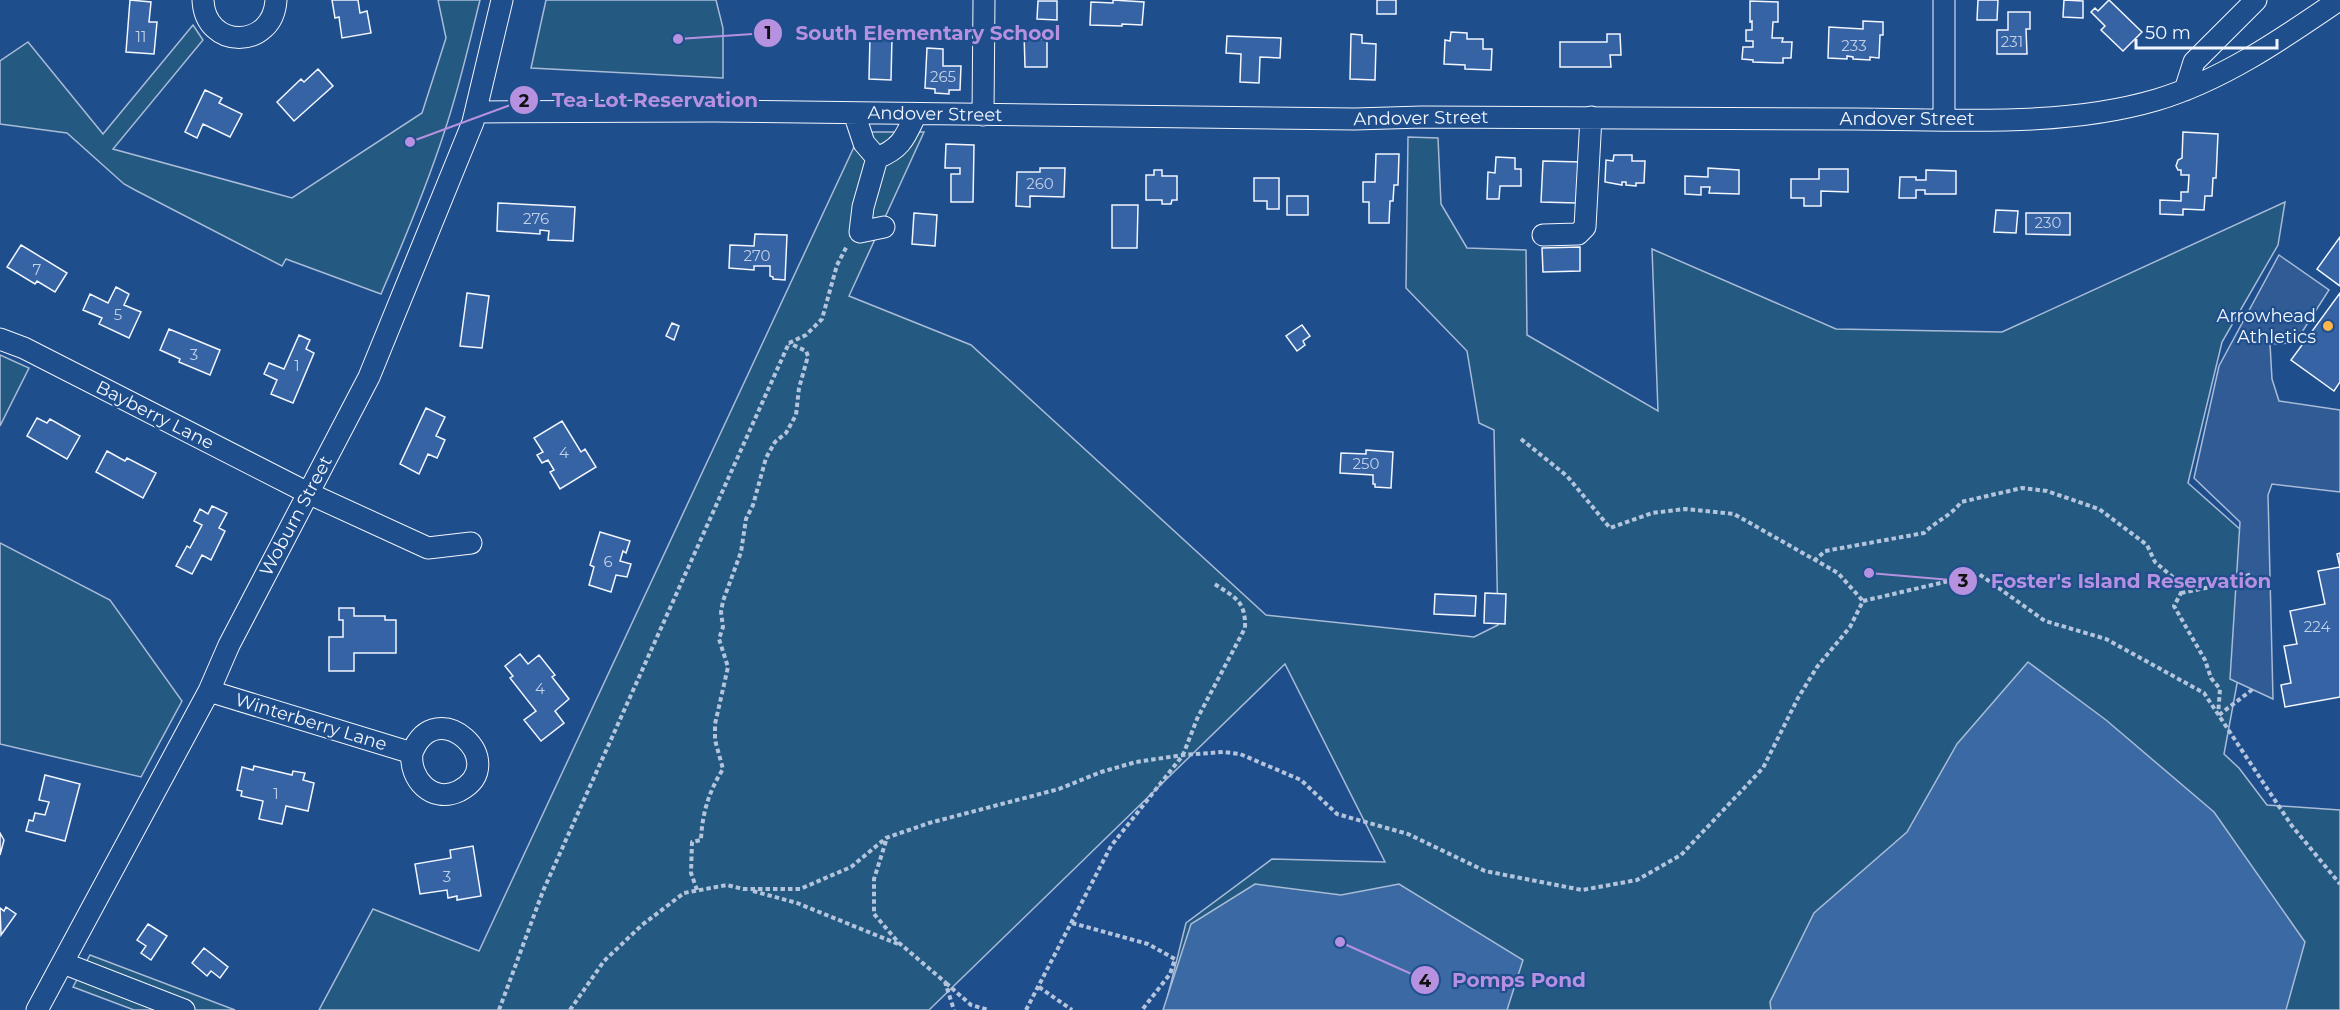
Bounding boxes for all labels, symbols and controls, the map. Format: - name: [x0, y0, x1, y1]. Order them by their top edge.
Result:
- scale bar: [2136, 12, 2277, 50]
- callout: South Elementary School: [753, 14, 1072, 52]
- text: South Elementary School: [796, 21, 1060, 45]
- text: 1: [764, 22, 772, 44]
- text: 50 m: [2145, 22, 2191, 44]
- house number: 11: [136, 27, 146, 46]
- house number: 231: [2001, 32, 2023, 51]
- house number: 233: [1841, 36, 1867, 55]
- house number: 265: [930, 67, 956, 86]
- callout: Tea Lot Reservation: [509, 81, 770, 119]
- text: Tea Lot Reservation: [552, 88, 758, 112]
- text: 2: [519, 90, 530, 112]
- street label: Andover Street: [867, 102, 1003, 126]
- street label: Andover Street: [1353, 106, 1489, 130]
- street label: Andover Street: [1839, 108, 1975, 130]
- house number: 260: [1026, 174, 1054, 193]
- house number: 276: [523, 209, 549, 228]
- house number: 230: [2035, 213, 2062, 232]
- house number: 270: [744, 246, 771, 265]
- house number: 7: [33, 260, 42, 279]
- house number: 5: [114, 305, 122, 324]
- place label: Arrowhead Athletics: [2217, 305, 2316, 348]
- marker: Arrowhead Athletics: [2321, 319, 2335, 333]
- house number: 3: [190, 345, 198, 364]
- house number: 1: [294, 356, 300, 375]
- street label: Bayberry Lane: [92, 376, 218, 454]
- house number: 4: [559, 443, 569, 462]
- street label: Woburn Street: [255, 452, 337, 580]
- house number: 250: [1353, 454, 1380, 473]
- house number: 6: [603, 552, 613, 571]
- callout: Foster's Island Reservation: [1948, 562, 2283, 600]
- text: Foster's Island Reservation: [1991, 569, 2271, 593]
- text: 3: [1957, 570, 1969, 592]
- house number: 224: [2304, 617, 2330, 636]
- house number: 4: [535, 679, 545, 698]
- street label: Winterberry Lane: [232, 688, 390, 756]
- house number: 1: [273, 784, 279, 803]
- house number: 3: [443, 867, 451, 886]
- callout: Pomps Pond: [1410, 961, 1598, 999]
- text: Pomps Pond: [1452, 968, 1586, 992]
- text: 4: [1419, 970, 1432, 992]

